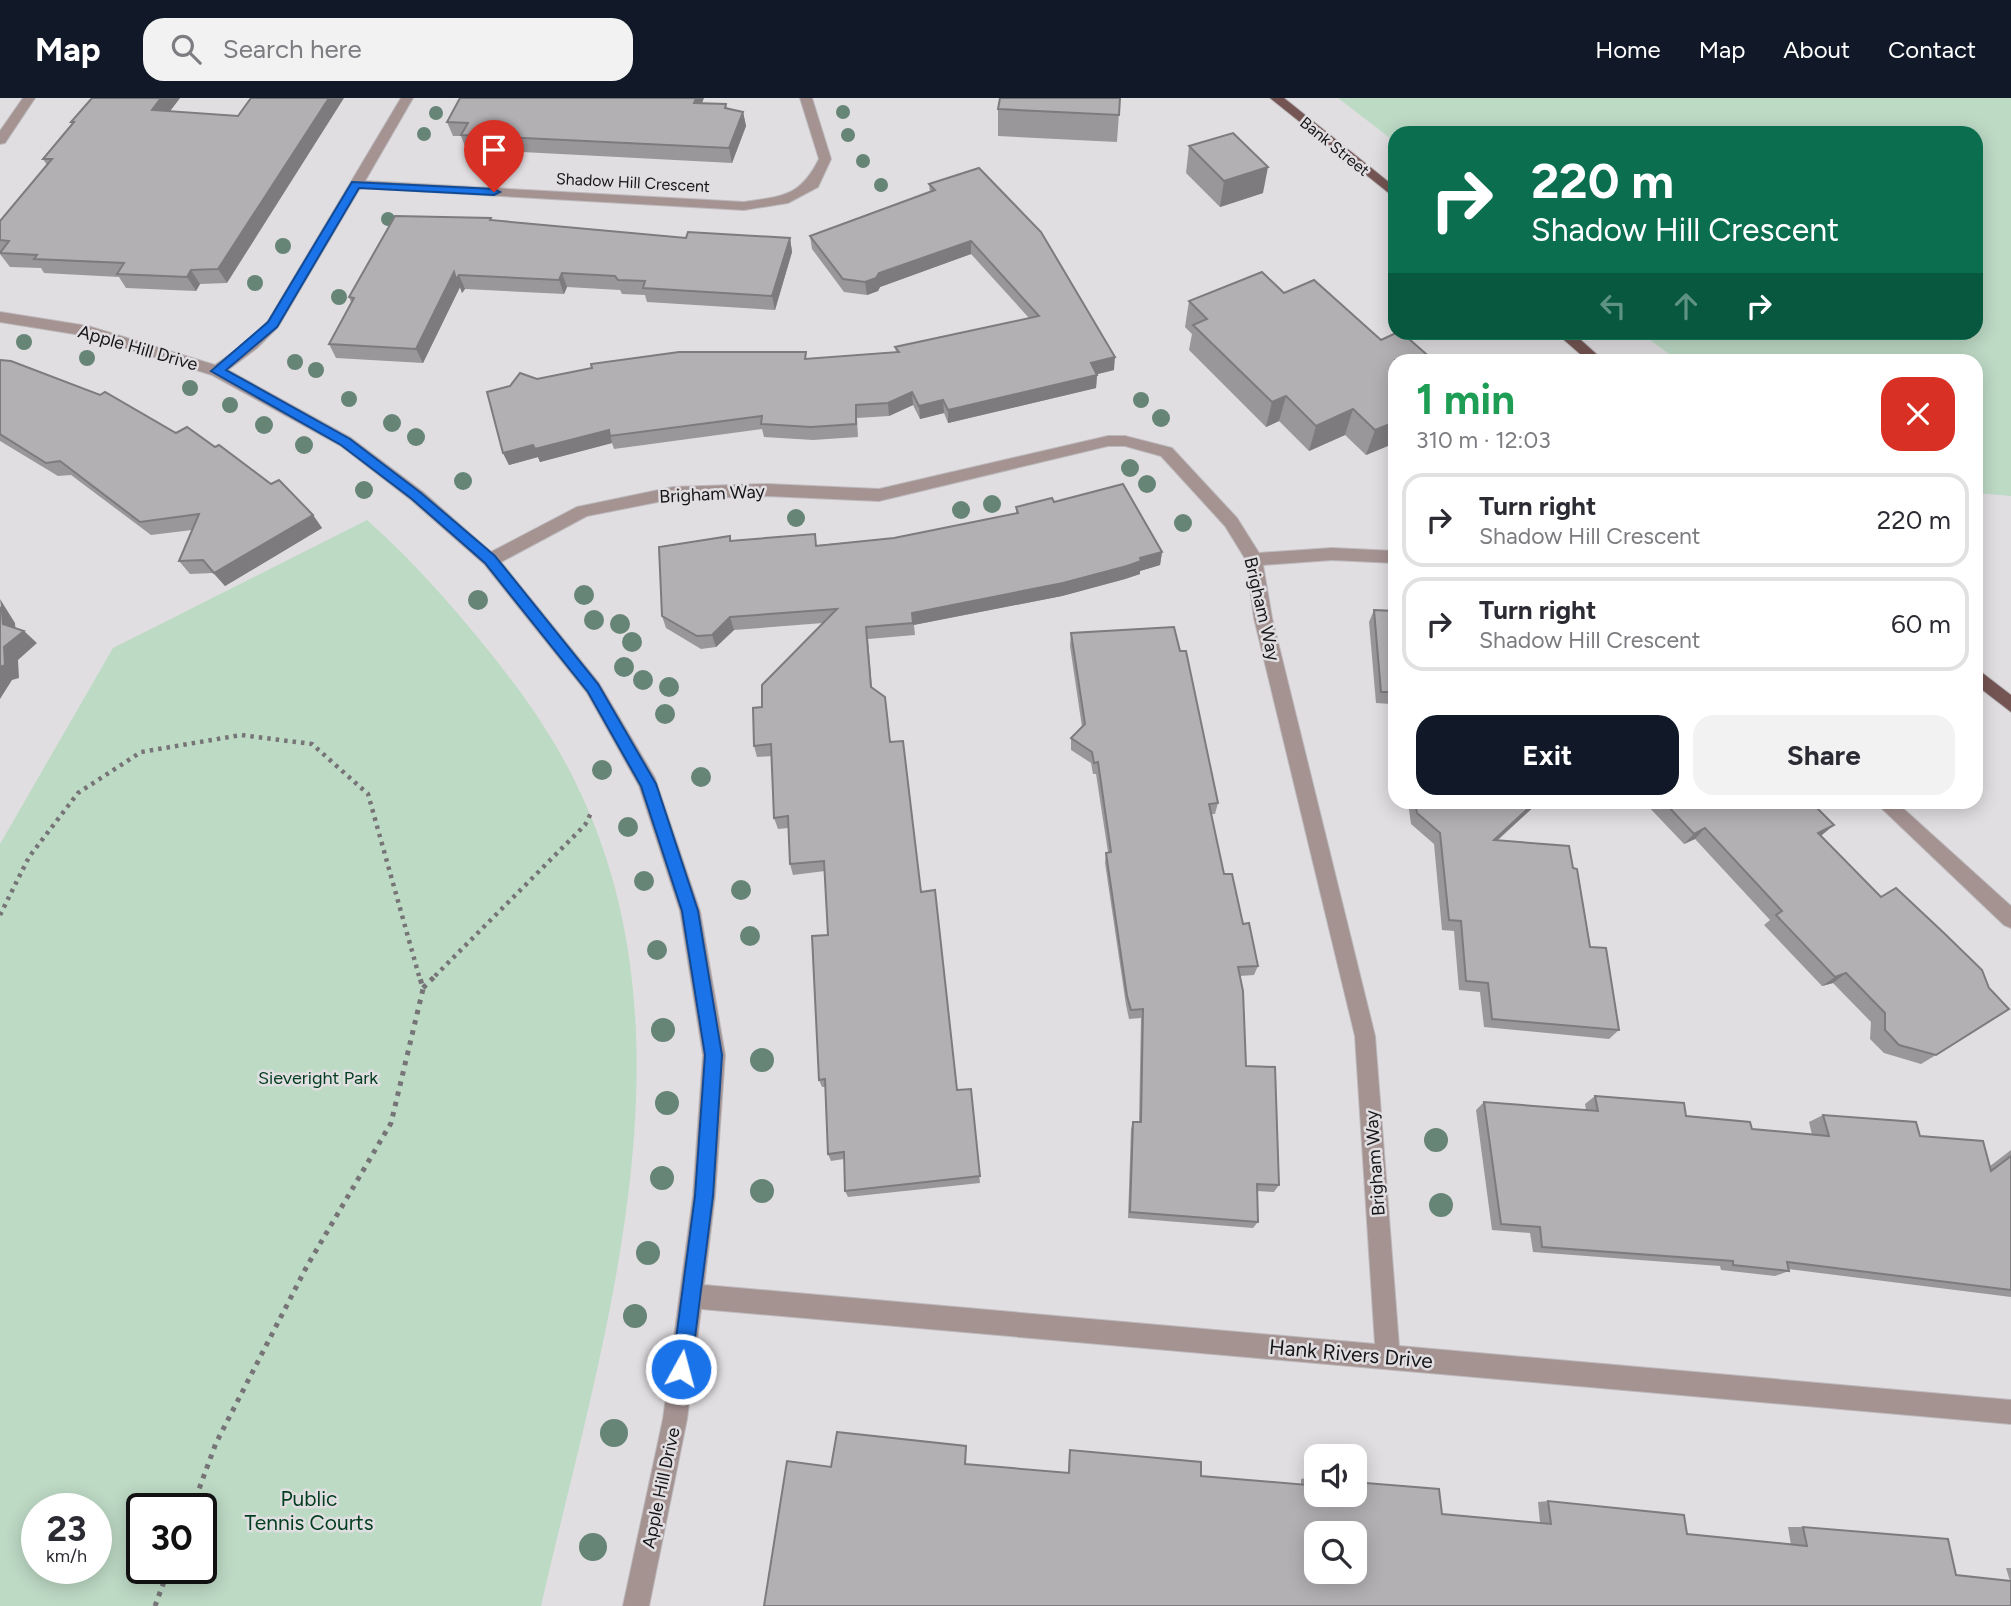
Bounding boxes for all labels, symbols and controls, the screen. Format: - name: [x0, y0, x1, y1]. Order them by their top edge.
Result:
- search box: [143, 18, 633, 81]
- text: Map: [35, 30, 101, 69]
- icon: search: [167, 30, 205, 68]
- text: Search here: [223, 33, 362, 65]
- text: Home: [1595, 35, 1661, 64]
- text: Map: [1699, 35, 1745, 64]
- text: About: [1783, 35, 1850, 64]
- text: Contact: [1888, 35, 1976, 64]
- street label: Bank Street: [1296, 113, 1373, 180]
- pin: [464, 120, 524, 192]
- icon: arrive: [475, 131, 513, 169]
- text: 220 m: [1531, 151, 1674, 210]
- icon: right: [1416, 154, 1507, 245]
- street label: Shadow Hill Crescent: [556, 169, 710, 196]
- text: Shadow Hill Crescent: [1531, 211, 1839, 249]
- icon: left: [1594, 287, 1632, 325]
- icon: ahead: [1667, 287, 1705, 325]
- icon: right: [1740, 287, 1778, 325]
- street label: Apple Hill Drive: [76, 320, 200, 376]
- text: 1 min: [1416, 374, 1515, 425]
- button: close: [1881, 377, 1955, 451]
- text: 310 m · 12:03: [1416, 426, 1551, 454]
- street label: Brigham Way: [659, 480, 766, 508]
- text: Turn right: [1479, 490, 1596, 522]
- icon: right: [1420, 501, 1458, 539]
- text: 220 m: [1877, 504, 1951, 536]
- text: Shadow Hill Crescent: [1479, 522, 1700, 550]
- street label: Brigham Way: [1239, 555, 1285, 664]
- text: Turn right: [1479, 594, 1596, 626]
- icon: right: [1420, 605, 1458, 643]
- text: 60 m: [1891, 608, 1951, 640]
- text: Shadow Hill Crescent: [1479, 626, 1700, 654]
- button: Exit: [1416, 715, 1679, 795]
- button: Share: [1693, 715, 1955, 795]
- park label: Sieveright Park: [258, 1067, 378, 1089]
- street label: Brigham Way: [1360, 1109, 1390, 1217]
- position arrow: [644, 1332, 718, 1406]
- street label: Hank Rivers Drive: [1268, 1334, 1434, 1373]
- street label: Apple Hill Drive: [637, 1425, 685, 1551]
- map controls: [1304, 1444, 1367, 1584]
- button: sound: [1304, 1444, 1367, 1507]
- park label: Public Tennis Courts: [245, 1486, 373, 1535]
- speed limit sign: 30: [126, 1493, 217, 1584]
- text: 23: [47, 1508, 86, 1550]
- button: search: [1304, 1521, 1367, 1584]
- text: km/h: [46, 1545, 87, 1567]

